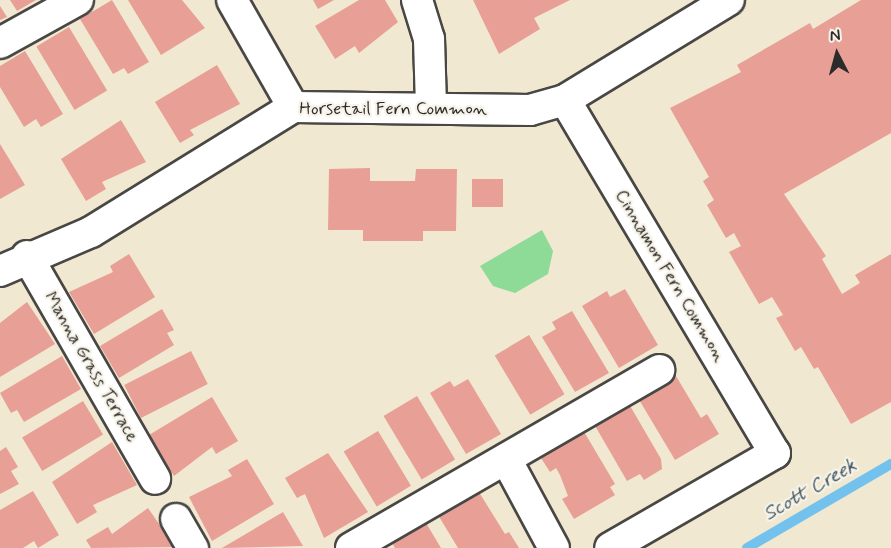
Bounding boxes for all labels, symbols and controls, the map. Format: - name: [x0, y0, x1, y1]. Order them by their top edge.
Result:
- north arrow: [807, 24, 867, 84]
- text: N: [829, 25, 841, 47]
- street label: Horsetail Fern Common: [296, 98, 490, 120]
- street label: Cinnamon Fern Common: [609, 184, 731, 368]
- street label: Manna Grass Terrace: [40, 290, 142, 444]
- water label: Scott Creek: [759, 454, 861, 526]

